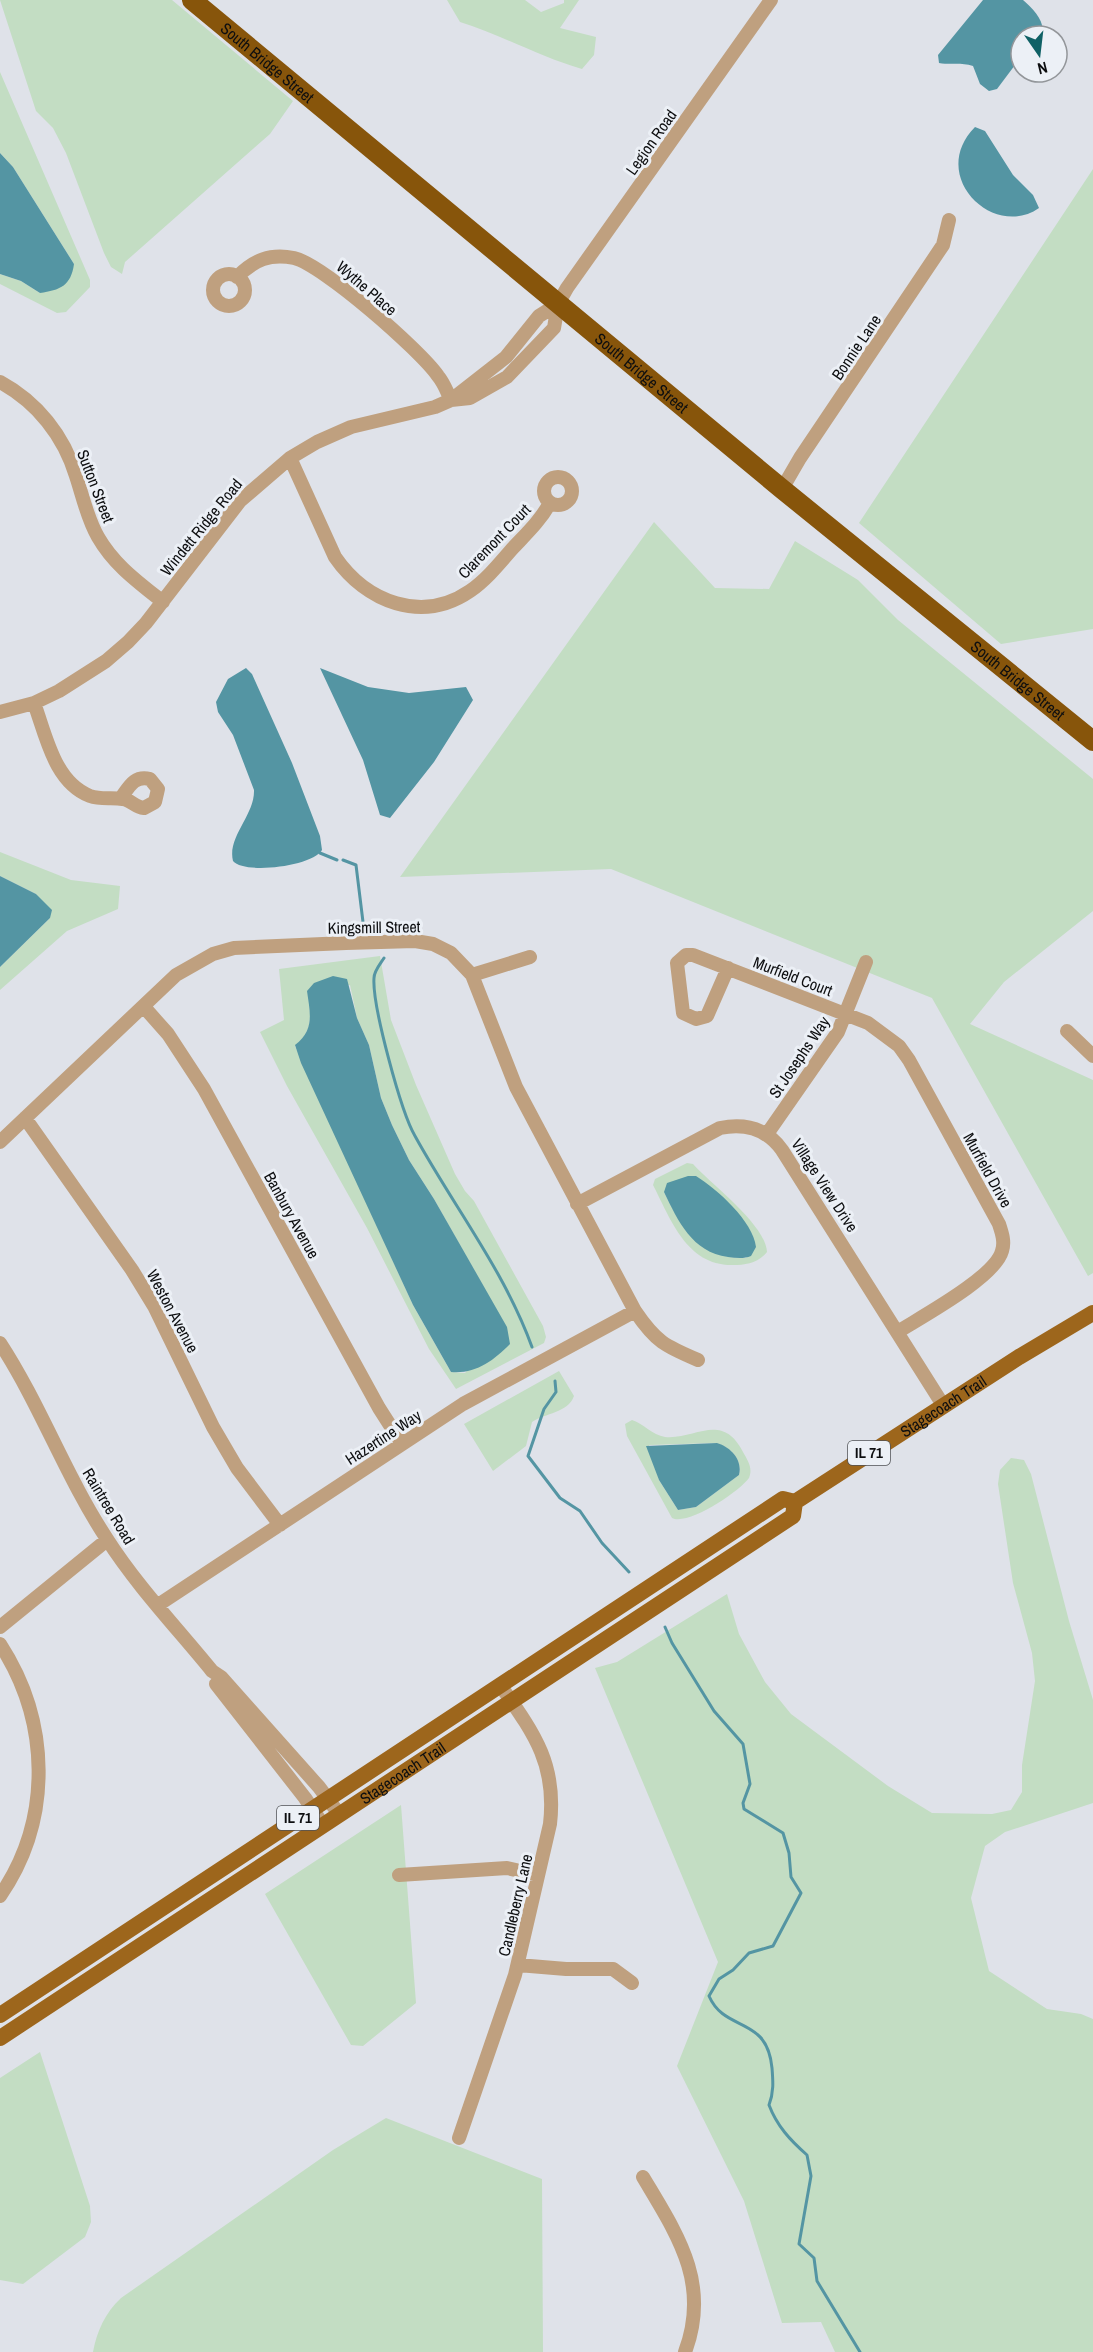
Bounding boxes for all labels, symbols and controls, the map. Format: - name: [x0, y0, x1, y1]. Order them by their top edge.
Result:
- street label: South Bridge Street: [216, 17, 319, 108]
- north arrow: [1009, 24, 1069, 84]
- text: N: [1035, 57, 1050, 80]
- street label: Legion Road: [620, 105, 682, 179]
- street label: Wythe Place: [332, 256, 402, 320]
- street label: Bonnie Lane: [826, 310, 886, 384]
- street label: South Bridge Street: [590, 327, 693, 418]
- street label: Sutton Street: [72, 446, 120, 526]
- street label: Windett Ridge Road: [155, 474, 247, 580]
- street label: Claremont Court: [453, 498, 536, 583]
- street label: South Bridge Street: [966, 635, 1070, 725]
- street label: Kingsmill Street: [328, 915, 421, 939]
- street label: Murfield Court: [750, 951, 836, 1001]
- street label: St Josephs Way: [764, 1011, 835, 1102]
- street label: Murfield Drive: [958, 1129, 1018, 1211]
- street label: Village View Drive: [787, 1134, 863, 1236]
- street label: Banbury Avenue: [259, 1168, 325, 1262]
- street label: Weston Avenue: [142, 1265, 204, 1357]
- street label: Stagecoach Trail: [896, 1370, 991, 1442]
- street label: Hazertine Way: [341, 1404, 426, 1470]
- road number: IL 71: [848, 1441, 890, 1465]
- street label: Raintree Road: [78, 1464, 140, 1548]
- street label: Stagecoach Trail: [355, 1737, 450, 1809]
- road number: IL 71: [277, 1806, 319, 1830]
- street label: Candleberry Lane: [493, 1852, 537, 1958]

